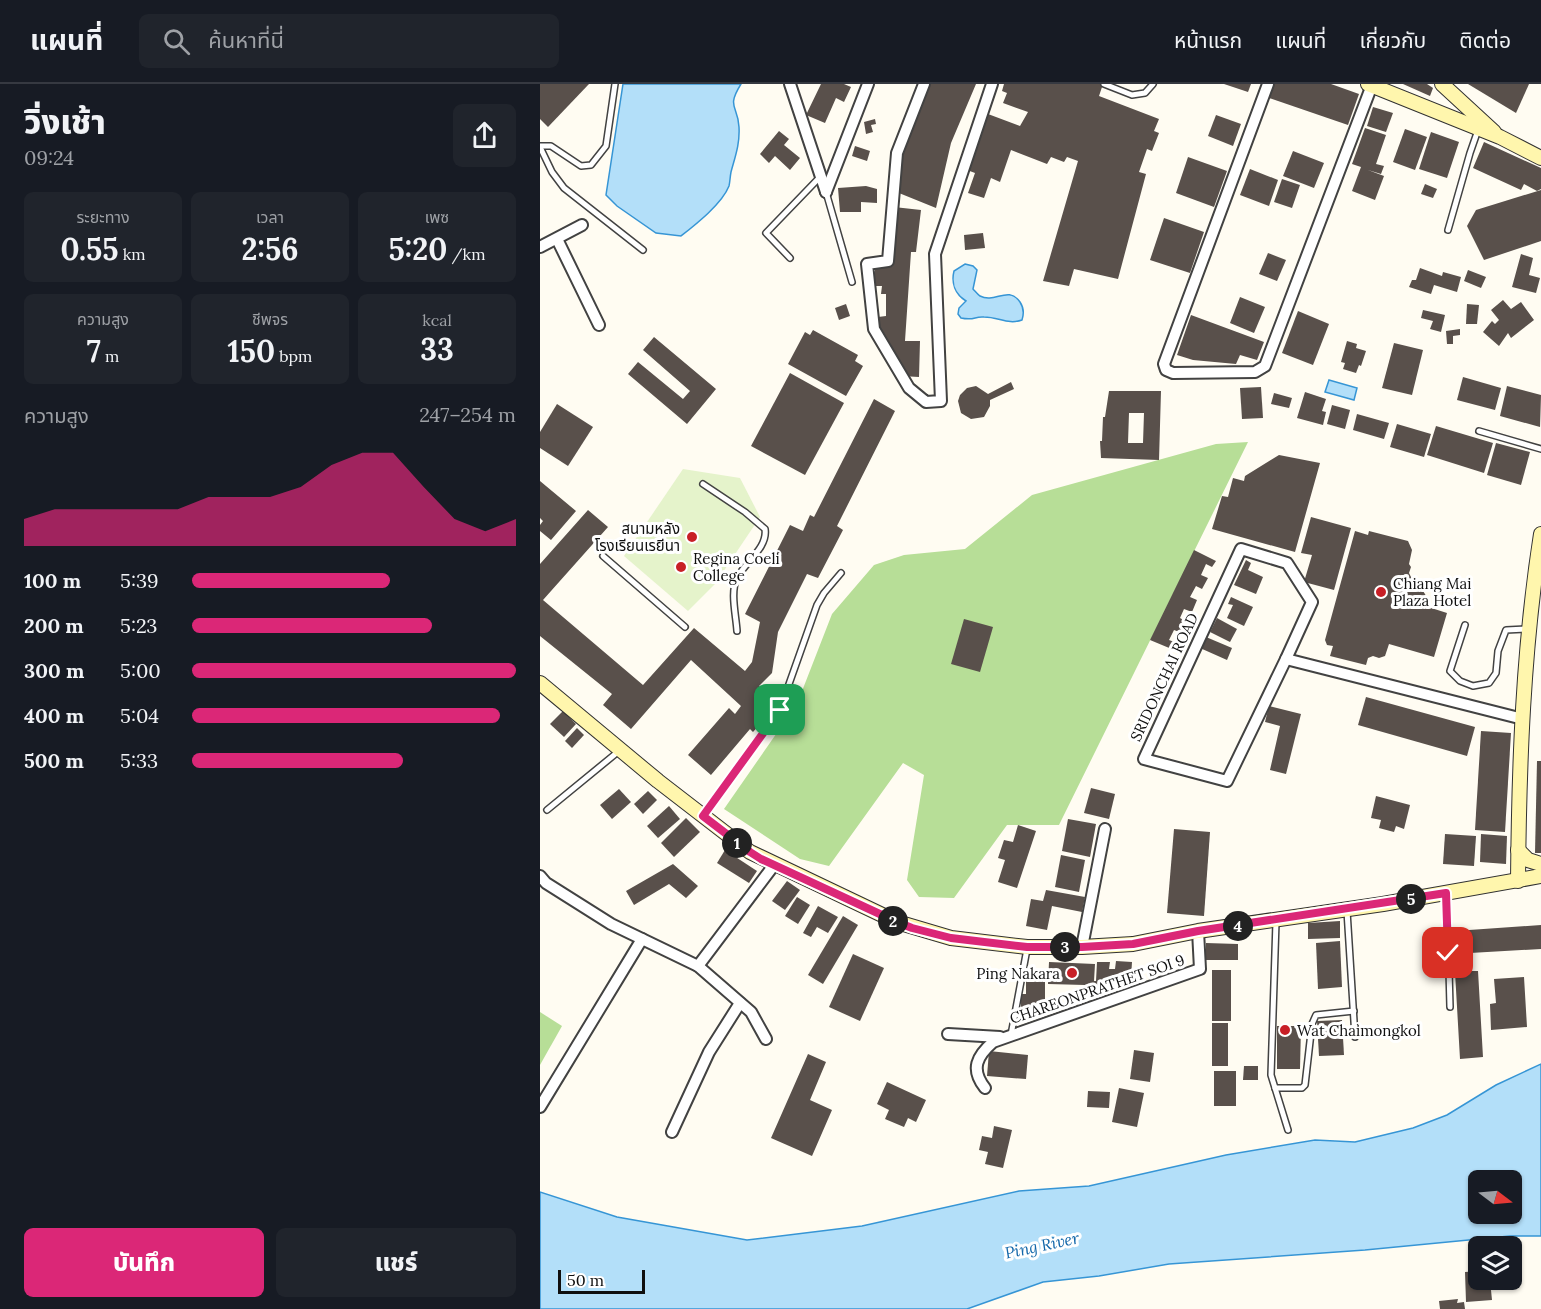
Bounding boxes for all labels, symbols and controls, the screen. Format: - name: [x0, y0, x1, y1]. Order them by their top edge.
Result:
- search box: [139, 14, 559, 68]
- text: แผนที่: [30, 22, 103, 58]
- icon: search: [160, 25, 193, 58]
- text: ค้นหาที่นี่: [208, 26, 284, 54]
- text: หน้าแรก: [1174, 27, 1242, 54]
- text: แผนที่: [1275, 27, 1326, 54]
- text: เกี่ยวกับ: [1359, 27, 1426, 54]
- text: ติดต่อ: [1459, 27, 1511, 54]
- text: วิ่งเช้า: [24, 101, 106, 143]
- button: share: [453, 104, 516, 167]
- text: 09:24: [24, 145, 74, 170]
- text: ระยะทาง: [77, 207, 129, 227]
- text: เวลา: [256, 207, 284, 227]
- text: เพซ: [425, 207, 449, 227]
- text: 0.55: [60, 230, 118, 268]
- text: 2:56: [242, 230, 298, 268]
- text: 5:20: [389, 230, 447, 268]
- text: km: [118, 244, 146, 264]
- text: /km: [447, 244, 485, 264]
- text: ความสูง: [77, 309, 129, 329]
- text: ชีพจร: [252, 309, 288, 329]
- text: kcal: [422, 310, 452, 330]
- text: 33: [420, 330, 454, 368]
- text: 7: [87, 332, 101, 370]
- text: 150: [228, 332, 275, 370]
- text: m: [101, 346, 119, 366]
- text: bpm: [275, 346, 312, 366]
- text: 247–254 m: [419, 402, 516, 427]
- text: ความสูง: [24, 403, 89, 428]
- place label: สนามหลัง โรงเรียนเรยีนา: [595, 519, 680, 555]
- marker: สนามหลัง โรงเรียนเรยีนา: [685, 530, 699, 544]
- place label: Regina Coeli College: [693, 549, 780, 585]
- marker: Regina Coeli College: [674, 560, 688, 574]
- text: 100 m: [24, 568, 81, 593]
- text: 5:39: [120, 568, 159, 593]
- place label: Chiang Mai Plaza Hotel: [1393, 574, 1472, 610]
- marker: Chiang Mai Plaza Hotel: [1374, 585, 1388, 599]
- street label: SRIDONCHAI ROAD: [1126, 610, 1202, 744]
- text: 200 m: [24, 613, 84, 638]
- text: 5:23: [120, 613, 157, 638]
- text: 300 m: [24, 658, 84, 683]
- text: 5:00: [120, 658, 161, 683]
- pin: [754, 684, 805, 735]
- icon: arrive: [763, 693, 796, 726]
- text: 400 m: [24, 703, 84, 728]
- text: 5:04: [120, 703, 159, 728]
- text: 500 m: [24, 748, 84, 773]
- text: 5:33: [120, 748, 158, 773]
- pin: 1: [722, 828, 752, 858]
- text: 1: [734, 833, 740, 853]
- pin: 5: [1396, 884, 1426, 914]
- text: 5: [1407, 889, 1415, 909]
- pin: 2: [878, 906, 908, 936]
- text: 2: [889, 911, 897, 931]
- pin: 4: [1223, 911, 1253, 941]
- text: 4: [1234, 916, 1242, 936]
- pin: [1422, 927, 1473, 978]
- pin: 3: [1050, 932, 1080, 962]
- icon: check: [1431, 936, 1464, 969]
- text: 3: [1061, 937, 1069, 957]
- street label: CHAREONPRATHET SOI 9: [1007, 950, 1187, 1028]
- place label: Ping Nakara: [976, 964, 1060, 983]
- marker: Ping Nakara: [1065, 966, 1079, 980]
- place label: Wat Chaimongkol: [1297, 1021, 1421, 1040]
- marker: Wat Chaimongkol: [1278, 1023, 1292, 1037]
- north arrow: [1468, 1170, 1522, 1224]
- map controls: [1468, 1170, 1522, 1290]
- water label: Ping River: [1003, 1227, 1082, 1263]
- button: บันทึก: [24, 1228, 264, 1297]
- button: แชร์: [276, 1228, 516, 1297]
- button: layers: [1468, 1236, 1522, 1290]
- scale bar: [558, 1267, 645, 1294]
- text: 50 m: [567, 1270, 604, 1290]

